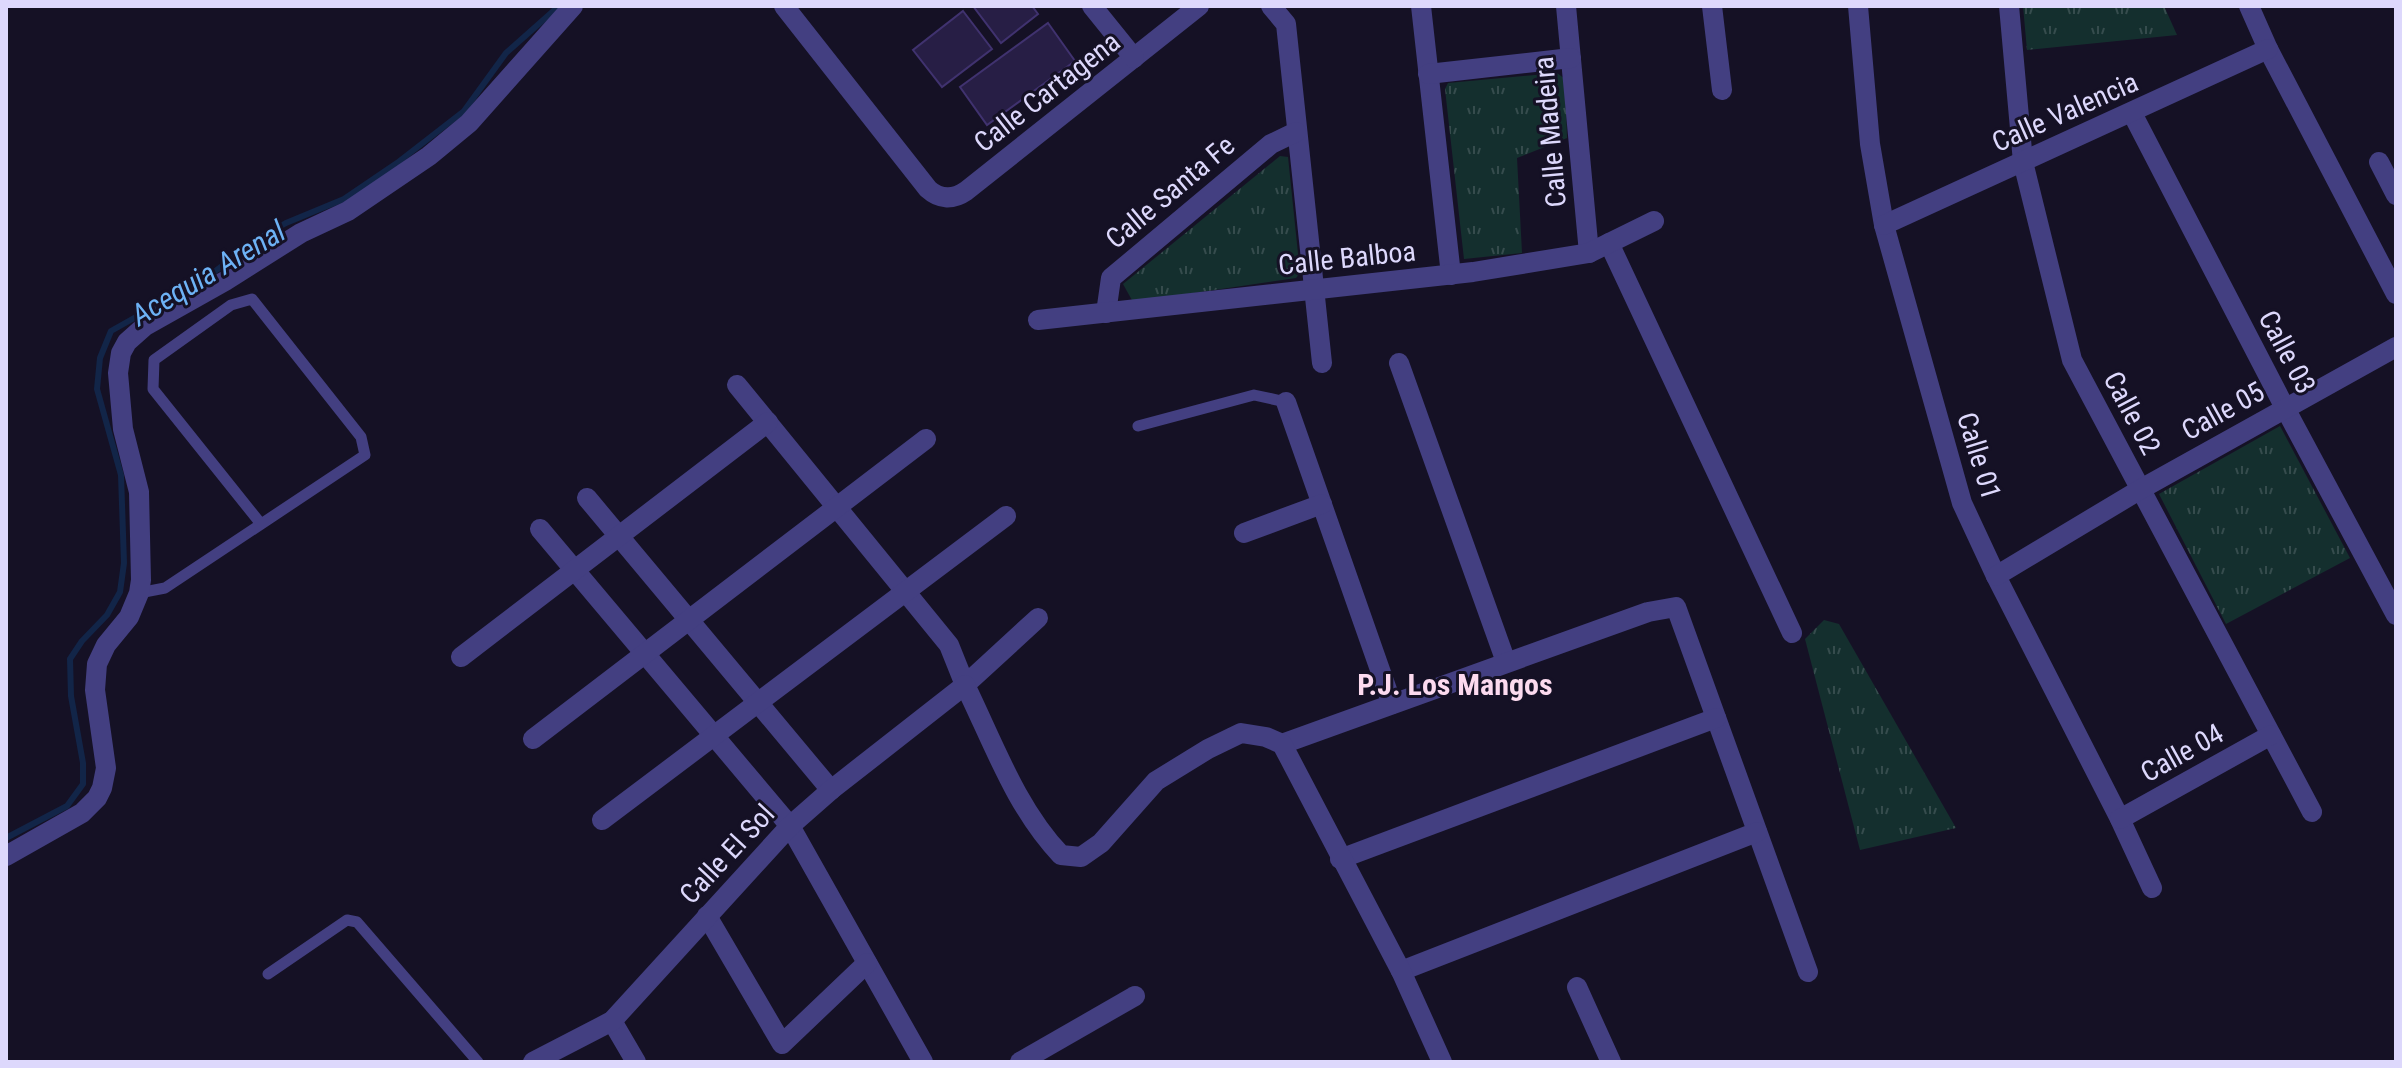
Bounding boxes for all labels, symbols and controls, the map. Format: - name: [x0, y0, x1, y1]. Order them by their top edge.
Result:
- street label: Calle Cartagena: [968, 25, 1126, 159]
- street label: Calle Madeira: [1527, 55, 1573, 209]
- street label: Calle Valencia: [1987, 65, 2143, 159]
- street label: Calle Santa Fe: [1099, 129, 1241, 255]
- water label: Acequia Arenal: [124, 213, 292, 333]
- street label: Calle Balboa: [1277, 234, 1417, 282]
- street label: Calle 03: [2251, 305, 2323, 399]
- street label: Calle 02: [2096, 366, 2168, 460]
- street label: Calle 05: [2176, 375, 2270, 447]
- street label: Calle 01: [1950, 408, 2008, 504]
- district label: P.J. Los Mangos: [1357, 667, 1553, 702]
- street label: Calle 04: [2135, 717, 2229, 789]
- street label: Calle El Sol: [673, 798, 781, 910]

